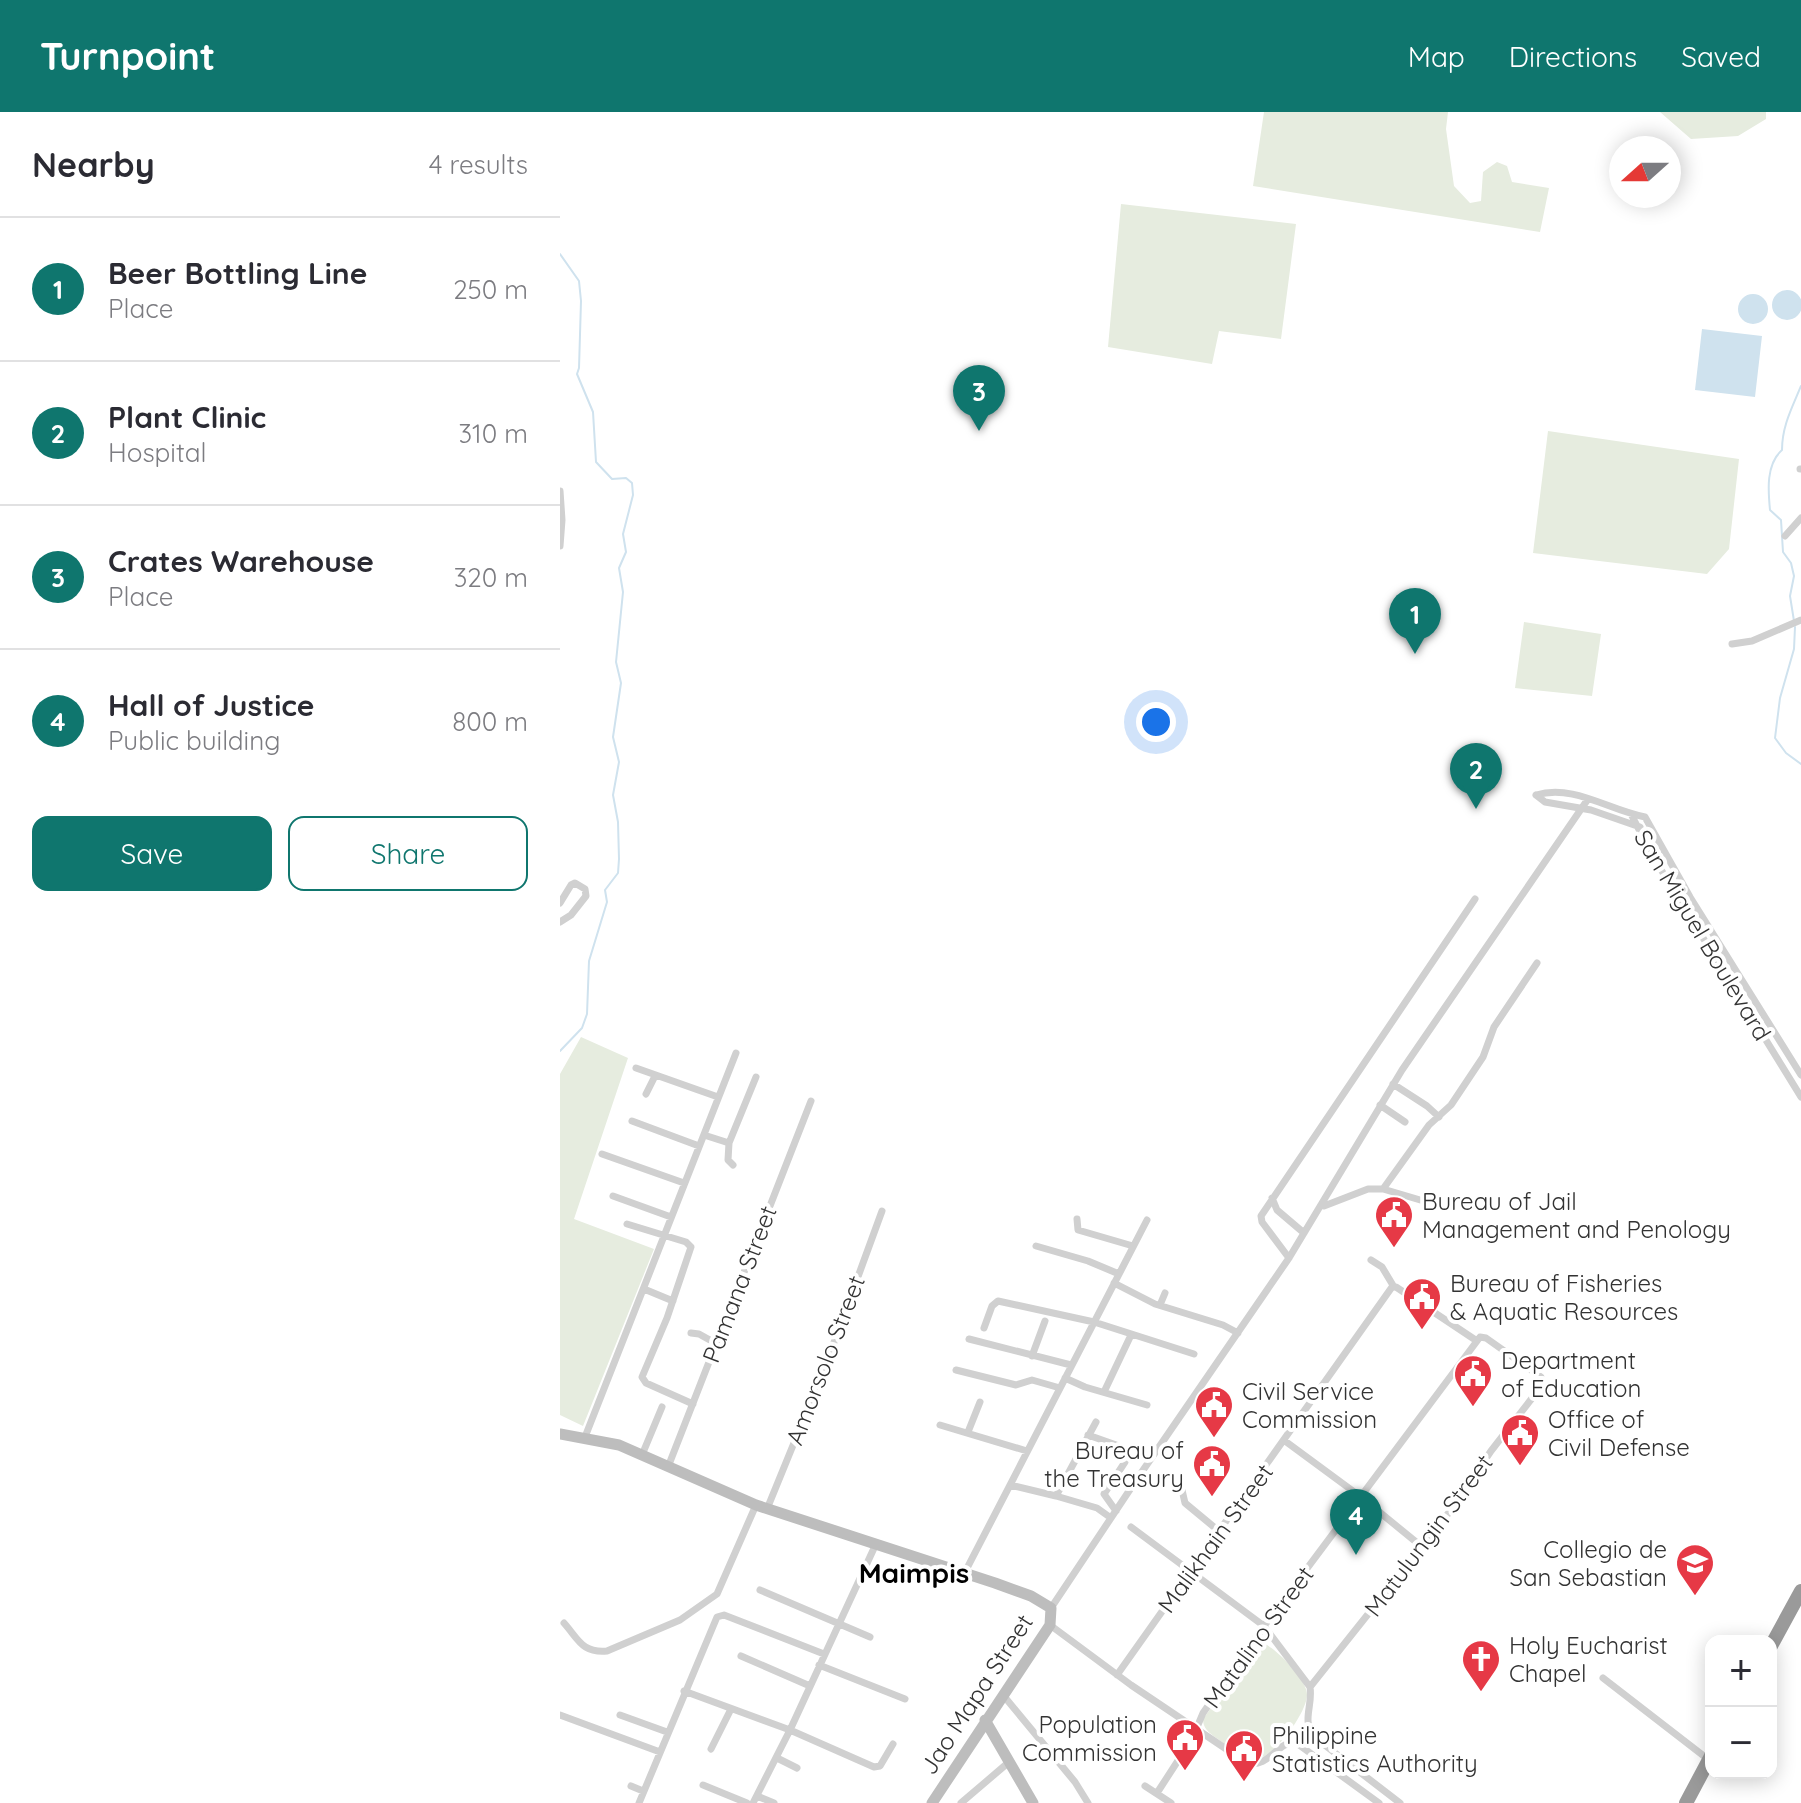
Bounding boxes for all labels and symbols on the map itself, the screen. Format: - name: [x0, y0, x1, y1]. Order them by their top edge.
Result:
- north arrow: [1609, 136, 1681, 208]
- pin: 3: [953, 365, 1005, 431]
- pin: 1: [1389, 588, 1441, 654]
- your location: [1136, 702, 1176, 742]
- pin: 2: [1450, 743, 1502, 809]
- street label: San Miguel Boulevard: [1628, 824, 1778, 1046]
- place label: Bureau of Jail Management and Penology: [1422, 1186, 1731, 1244]
- public building icon: Bureau of Jail Management and Penology: [1373, 1194, 1415, 1249]
- street label: Pamana Street: [695, 1201, 783, 1367]
- place label: Bureau of Fisheries & Aquatic Resources: [1450, 1268, 1678, 1326]
- street label: Amorsolo Street: [779, 1271, 871, 1449]
- public building icon: Bureau of Fisheries & Aquatic Resources: [1401, 1276, 1443, 1331]
- place label: Department of Education: [1501, 1345, 1641, 1403]
- public building icon: Department of Education: [1452, 1353, 1494, 1408]
- place label: Civil Service Commission: [1242, 1376, 1377, 1434]
- public building icon: Civil Service Commission: [1193, 1384, 1235, 1439]
- place label: Office of Civil Defense: [1548, 1404, 1690, 1462]
- public building icon: Office of Civil Defense: [1499, 1412, 1541, 1467]
- place label: Bureau of the Treasury: [1044, 1435, 1184, 1493]
- public building icon: Bureau of the Treasury: [1191, 1443, 1233, 1498]
- street label: Matulungin Street: [1357, 1448, 1499, 1622]
- street label: Malikhain Street: [1151, 1458, 1279, 1618]
- pin: 4: [1330, 1489, 1382, 1555]
- place label: Collegio de San Sebastian: [1509, 1534, 1667, 1592]
- school or university icon: Collegio de San Sebastian: [1674, 1542, 1716, 1597]
- district label: Maimpis: [859, 1555, 969, 1590]
- street label: Matalino Street: [1196, 1560, 1320, 1714]
- street label: Jao Mapa Street: [913, 1608, 1039, 1780]
- place label: Holy Eucharist Chapel: [1509, 1630, 1668, 1688]
- church icon: Holy Eucharist Chapel: [1460, 1638, 1502, 1693]
- place label: Population Commission: [1022, 1709, 1157, 1767]
- public building icon: Population Commission: [1164, 1717, 1206, 1772]
- place label: Philippine Statistics Authority: [1272, 1720, 1478, 1778]
- public building icon: Philippine Statistics Authority: [1223, 1728, 1265, 1783]

